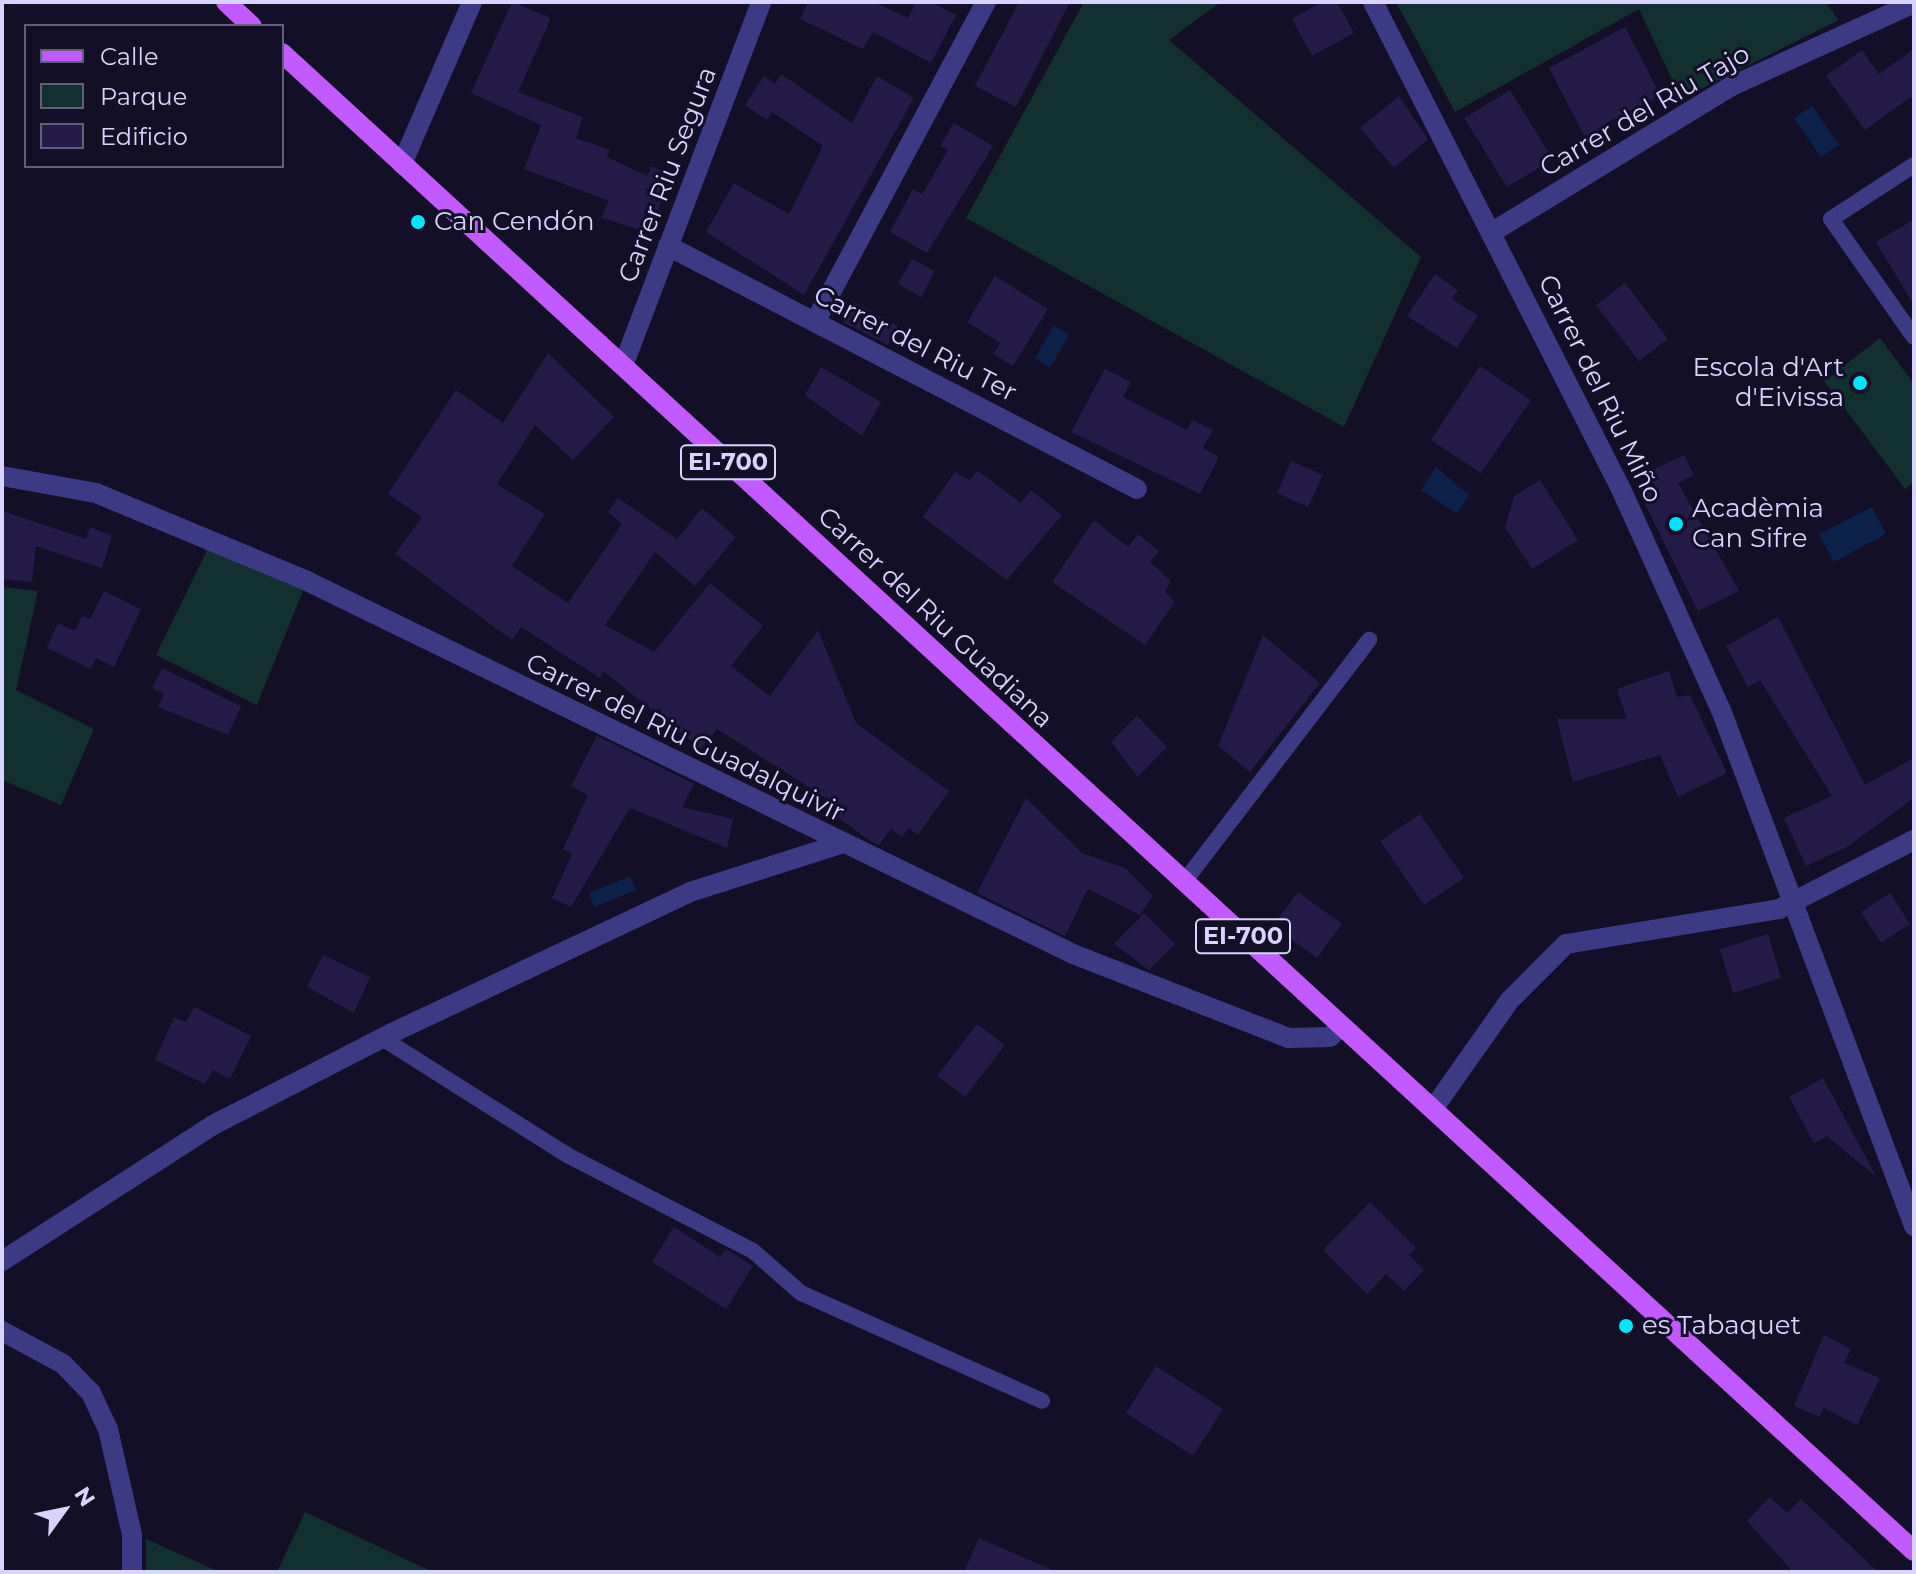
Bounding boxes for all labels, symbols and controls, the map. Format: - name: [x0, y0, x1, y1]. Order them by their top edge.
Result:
- legend: [24, 24, 284, 168]
- street label: Carrer del Riu Tajo: [1535, 38, 1755, 184]
- text: Calle: [100, 42, 158, 71]
- street label: Carrer Riu Segura: [612, 63, 724, 287]
- text: Parque: [100, 82, 187, 111]
- text: Edificio: [100, 122, 188, 151]
- place label: Can Cendón: [434, 206, 595, 238]
- marker: Can Cendón: [409, 213, 427, 231]
- street label: Carrer del Riu Miño: [1531, 270, 1669, 508]
- street label: Carrer del Riu Ter: [808, 279, 1022, 409]
- place label: Escola d'Art d'Eivissa: [1693, 352, 1844, 414]
- marker: Escola d'Art d'Eivissa: [1851, 374, 1869, 392]
- road number: EI-700: [680, 442, 776, 482]
- place label: Acadèmia Can Sifre: [1692, 493, 1824, 554]
- street label: Carrer del Riu Guadiana: [811, 501, 1059, 735]
- marker: Acadèmia Can Sifre: [1667, 515, 1685, 533]
- street label: Carrer del Riu Guadalquivir: [521, 647, 849, 829]
- road number: EI-700: [1195, 916, 1291, 956]
- place label: es Tabaquet: [1642, 1310, 1801, 1342]
- marker: es Tabaquet: [1617, 1317, 1635, 1335]
- north arrow: [24, 1470, 104, 1550]
- text: N: [68, 1482, 101, 1511]

